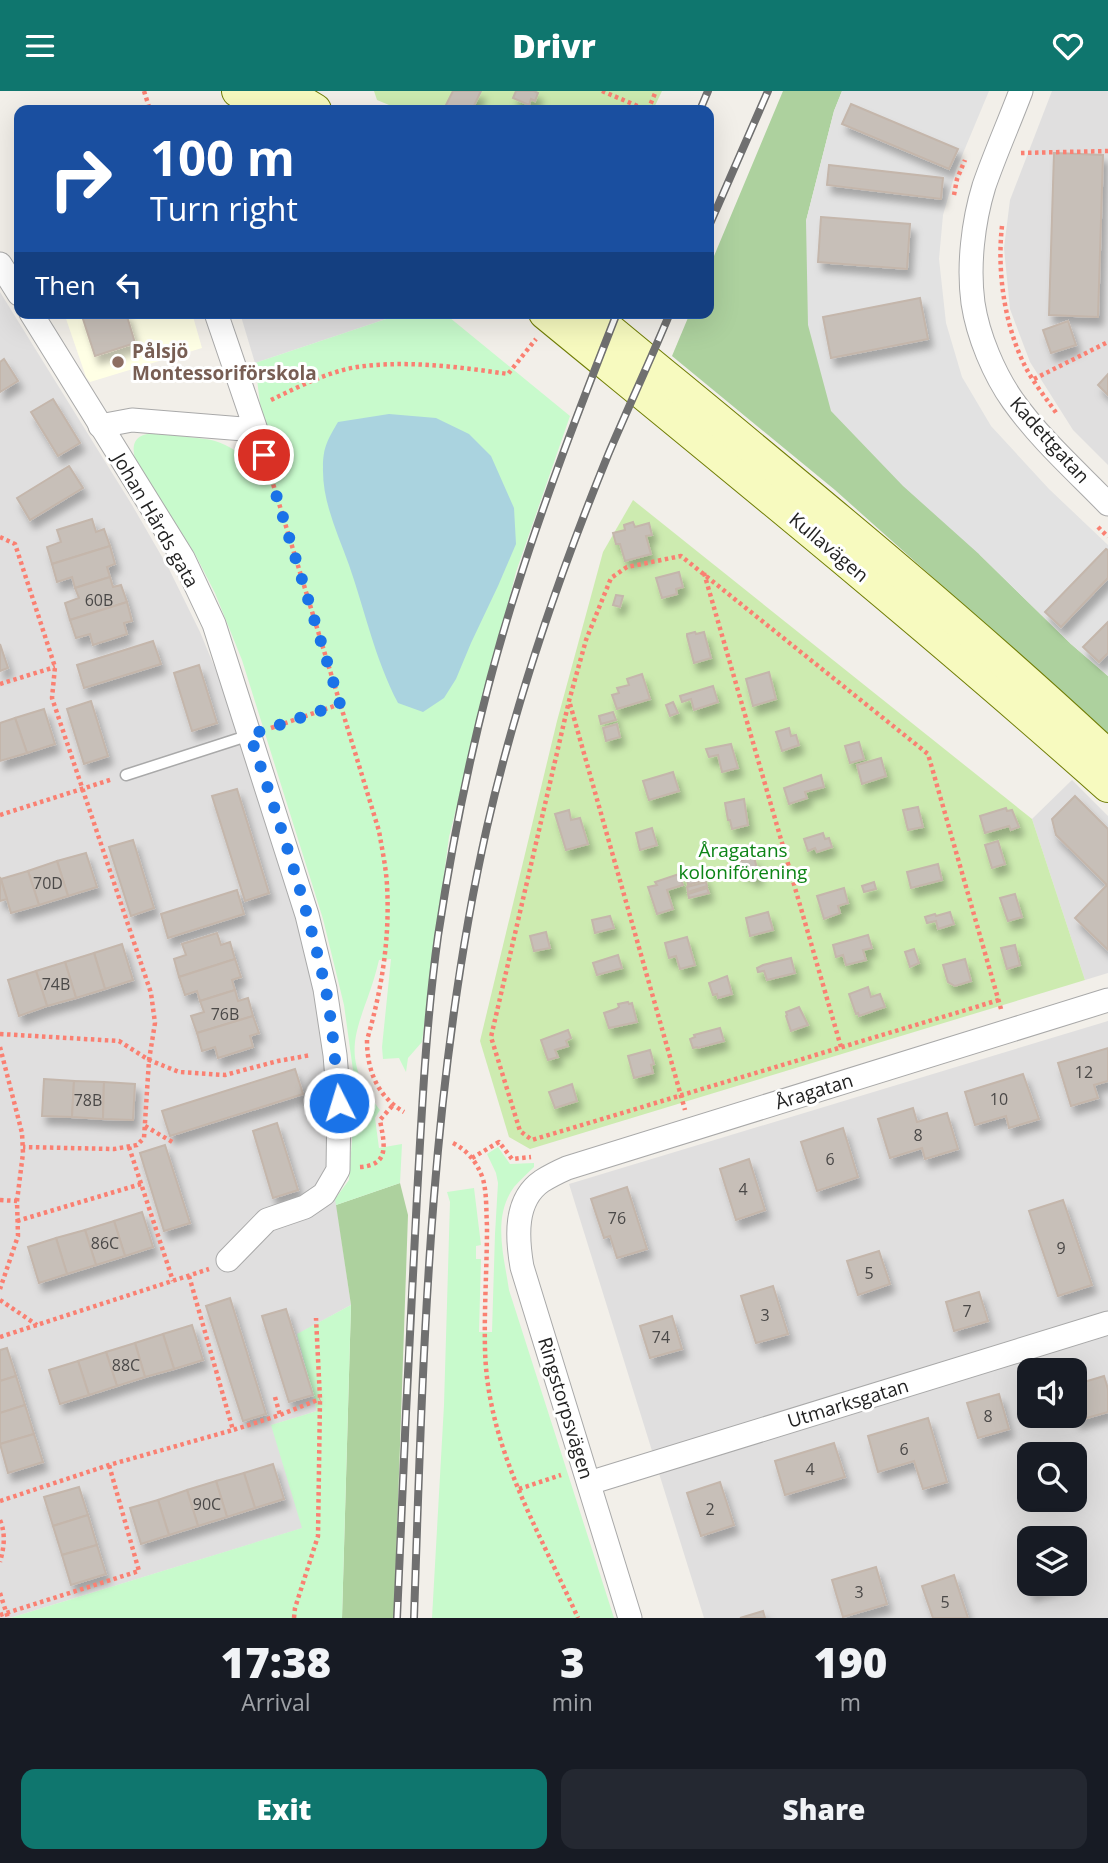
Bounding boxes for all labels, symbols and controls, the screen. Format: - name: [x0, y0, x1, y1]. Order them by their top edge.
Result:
- text: Drivr: [512, 24, 596, 67]
- icon: menu: [21, 27, 59, 65]
- icon: heart: [1049, 27, 1087, 65]
- text: 100 m: [150, 124, 295, 190]
- icon: right: [35, 133, 126, 224]
- text: Turn right: [150, 187, 298, 230]
- icon: left: [110, 266, 148, 304]
- text: Then: [35, 267, 96, 303]
- place label: Pålsjö Montessoriförskola: [132, 338, 317, 386]
- marker: Pålsjö Montessoriförskola: [110, 354, 126, 370]
- street label: Kadettgatan: [1004, 391, 1096, 489]
- pin: [234, 425, 294, 485]
- icon: arrive: [245, 436, 283, 474]
- street label: Johan Hårds gata: [106, 446, 205, 592]
- street label: Kullavägen: [784, 506, 874, 588]
- house number: 60B: [85, 589, 113, 611]
- park label: Åragatans koloniförening: [679, 837, 807, 885]
- house number: 70D: [33, 872, 63, 894]
- house number: 74B: [42, 973, 70, 995]
- house number: 76B: [211, 1003, 239, 1025]
- house number: 12: [1075, 1061, 1093, 1083]
- position arrow: [302, 1066, 376, 1140]
- street label: Åragatan: [772, 1067, 856, 1115]
- house number: 10: [990, 1088, 1008, 1110]
- house number: 78B: [74, 1089, 102, 1111]
- house number: 8: [913, 1124, 923, 1146]
- house number: 6: [825, 1148, 835, 1170]
- house number: 4: [738, 1178, 748, 1200]
- house number: 76: [608, 1207, 626, 1229]
- house number: 86C: [91, 1232, 119, 1254]
- house number: 9: [1056, 1237, 1066, 1259]
- house number: 5: [864, 1262, 874, 1284]
- house number: 7: [962, 1300, 972, 1322]
- house number: 3: [760, 1304, 770, 1326]
- house number: 74: [652, 1326, 670, 1348]
- street label: Ringstorpsvägen: [532, 1334, 600, 1482]
- house number: 88C: [112, 1354, 140, 1376]
- map controls: [1017, 1358, 1087, 1596]
- button: sound: [1017, 1358, 1087, 1428]
- street label: Utmarksgatan: [784, 1372, 912, 1434]
- house number: 8: [983, 1405, 993, 1427]
- house number: 6: [899, 1438, 909, 1460]
- button: search: [1017, 1442, 1087, 1512]
- house number: 4: [805, 1458, 815, 1480]
- house number: 90C: [193, 1493, 221, 1515]
- house number: 2: [705, 1498, 715, 1520]
- button: layers: [1017, 1526, 1087, 1596]
- house number: 3: [854, 1581, 864, 1603]
- house number: 5: [940, 1591, 950, 1613]
- text: 17:38: [221, 1633, 331, 1690]
- text: 3: [560, 1633, 585, 1690]
- text: 190: [814, 1633, 887, 1690]
- text: Arrival: [241, 1686, 311, 1718]
- text: min: [552, 1686, 593, 1718]
- text: m: [840, 1686, 861, 1718]
- button: Exit: [21, 1769, 547, 1849]
- button: Share: [561, 1769, 1087, 1849]

